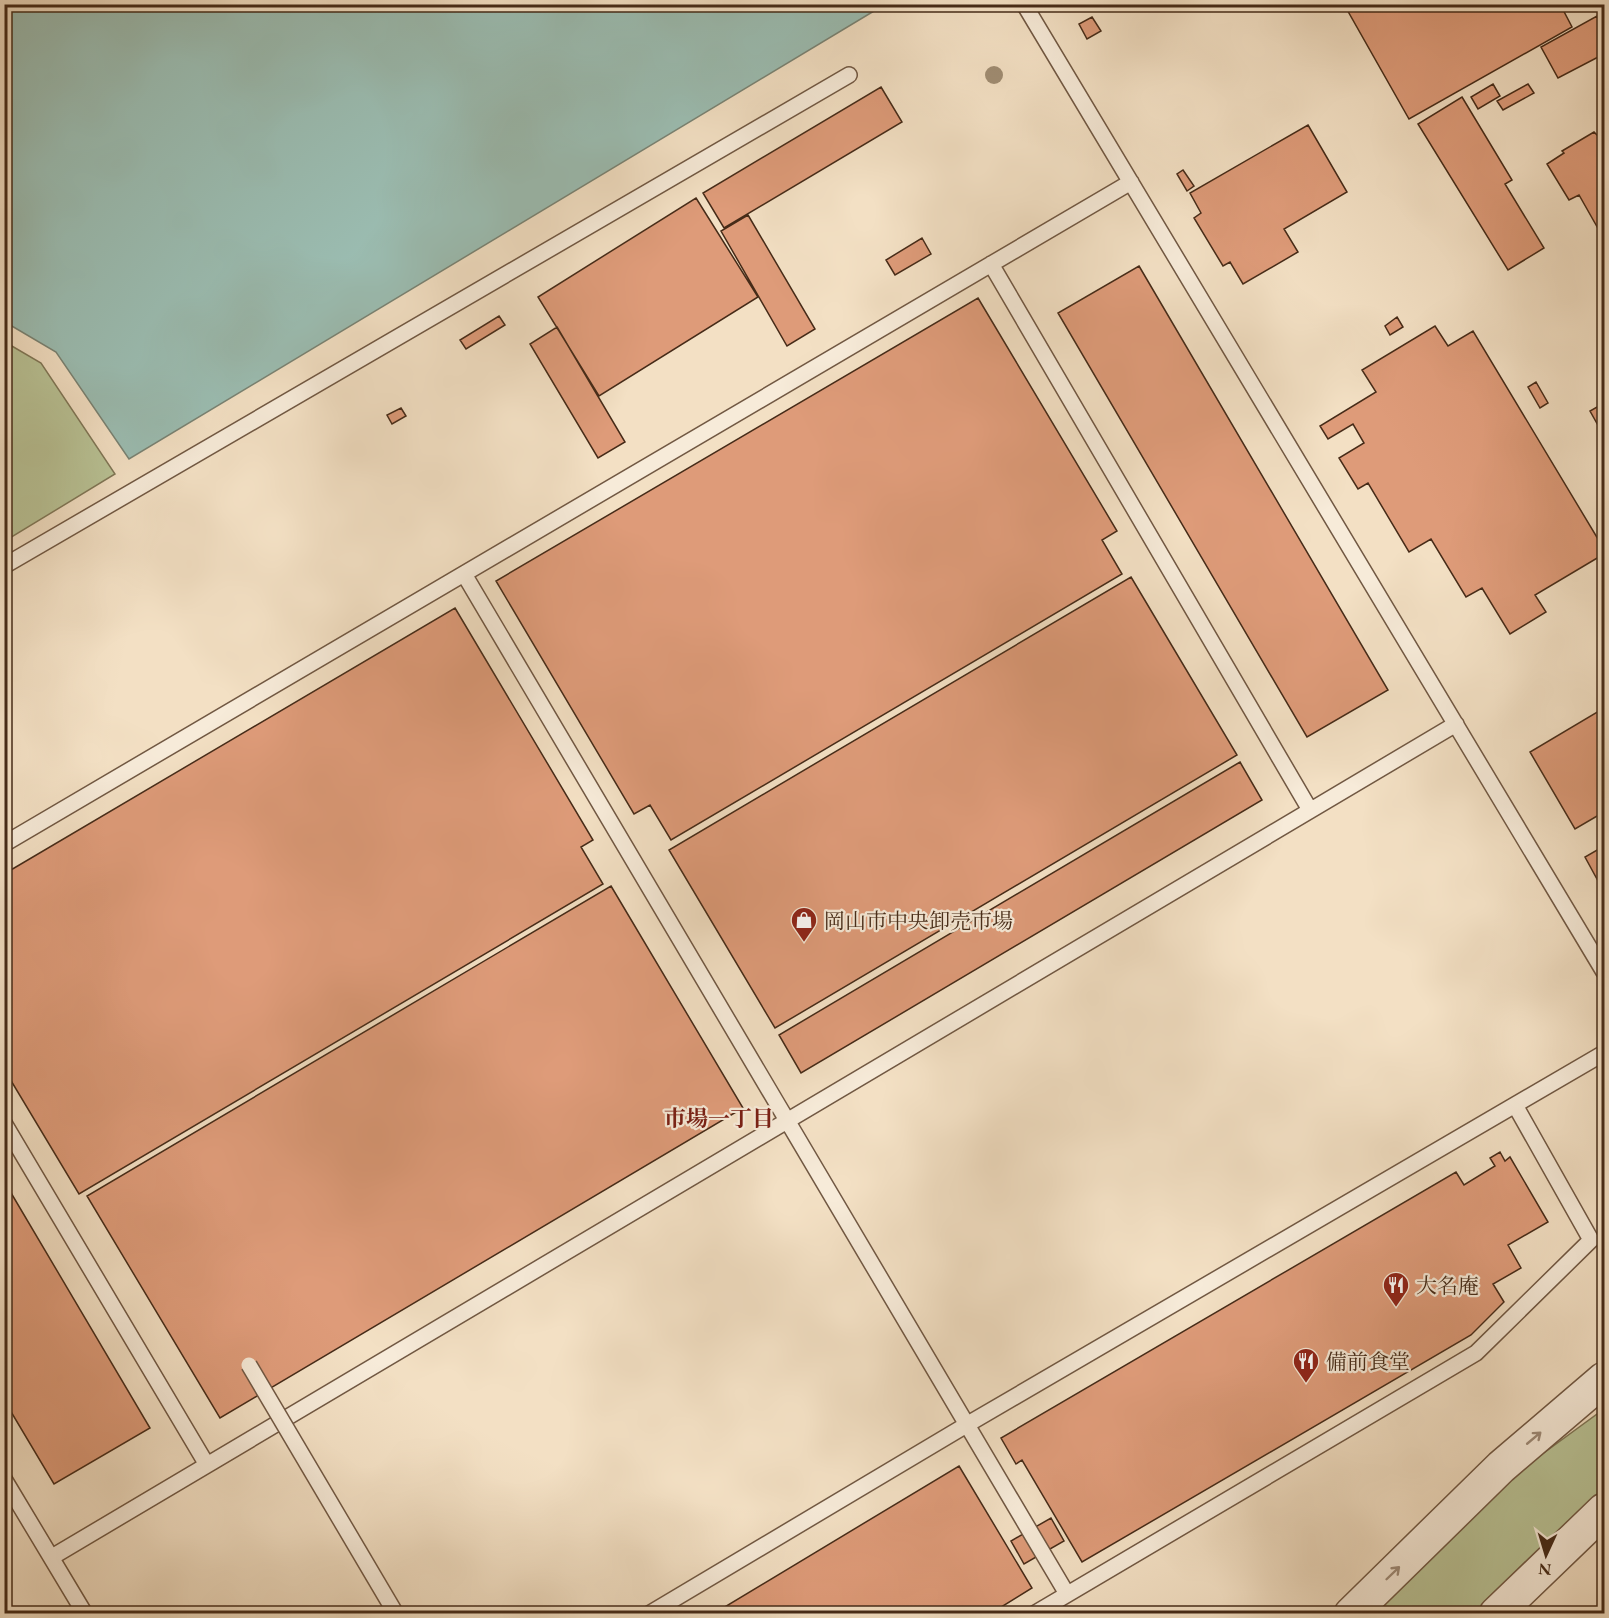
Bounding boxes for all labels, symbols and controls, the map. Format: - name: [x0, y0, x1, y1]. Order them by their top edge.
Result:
- shop icon: 岡山市中央卸売市場: [789, 905, 819, 943]
- place label: 岡山市中央卸売市場: [824, 907, 1013, 934]
- district label: 市場一丁目: [664, 1104, 774, 1133]
- restaurant icon: 大名庵: [1381, 1270, 1411, 1308]
- place label: 大名庵: [1416, 1272, 1479, 1299]
- restaurant icon: 備前食堂: [1291, 1346, 1321, 1384]
- place label: 備前食堂: [1326, 1348, 1410, 1375]
- one-way arrow: [1526, 1431, 1541, 1445]
- north arrow: [1516, 1525, 1576, 1585]
- text: N: [1538, 1559, 1552, 1580]
- one-way arrow: [1386, 1565, 1401, 1580]

